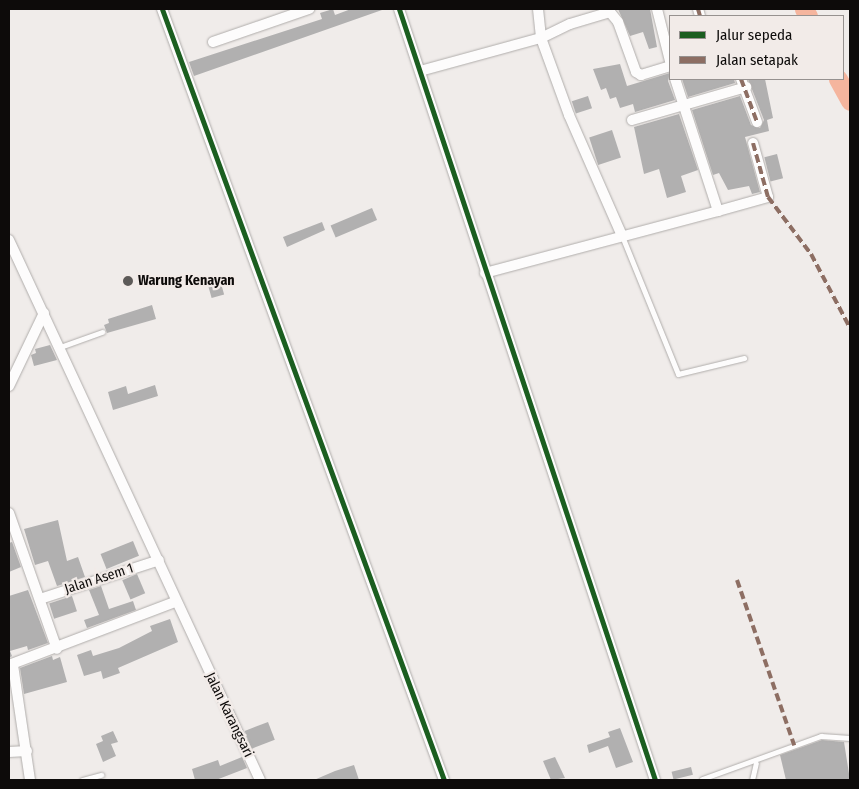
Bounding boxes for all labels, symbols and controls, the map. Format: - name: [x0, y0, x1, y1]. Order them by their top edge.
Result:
- legend: [669, 15, 844, 80]
- text: Jalur sepeda: [716, 26, 792, 44]
- text: Jalan setapak: [716, 51, 798, 69]
- place label: Warung Kenayan: [138, 273, 235, 289]
- marker: Warung Kenayan: [122, 275, 134, 287]
- street label: Jalan Asem 1: [62, 560, 136, 598]
- street label: Jalan Karangsari: [201, 670, 257, 760]

